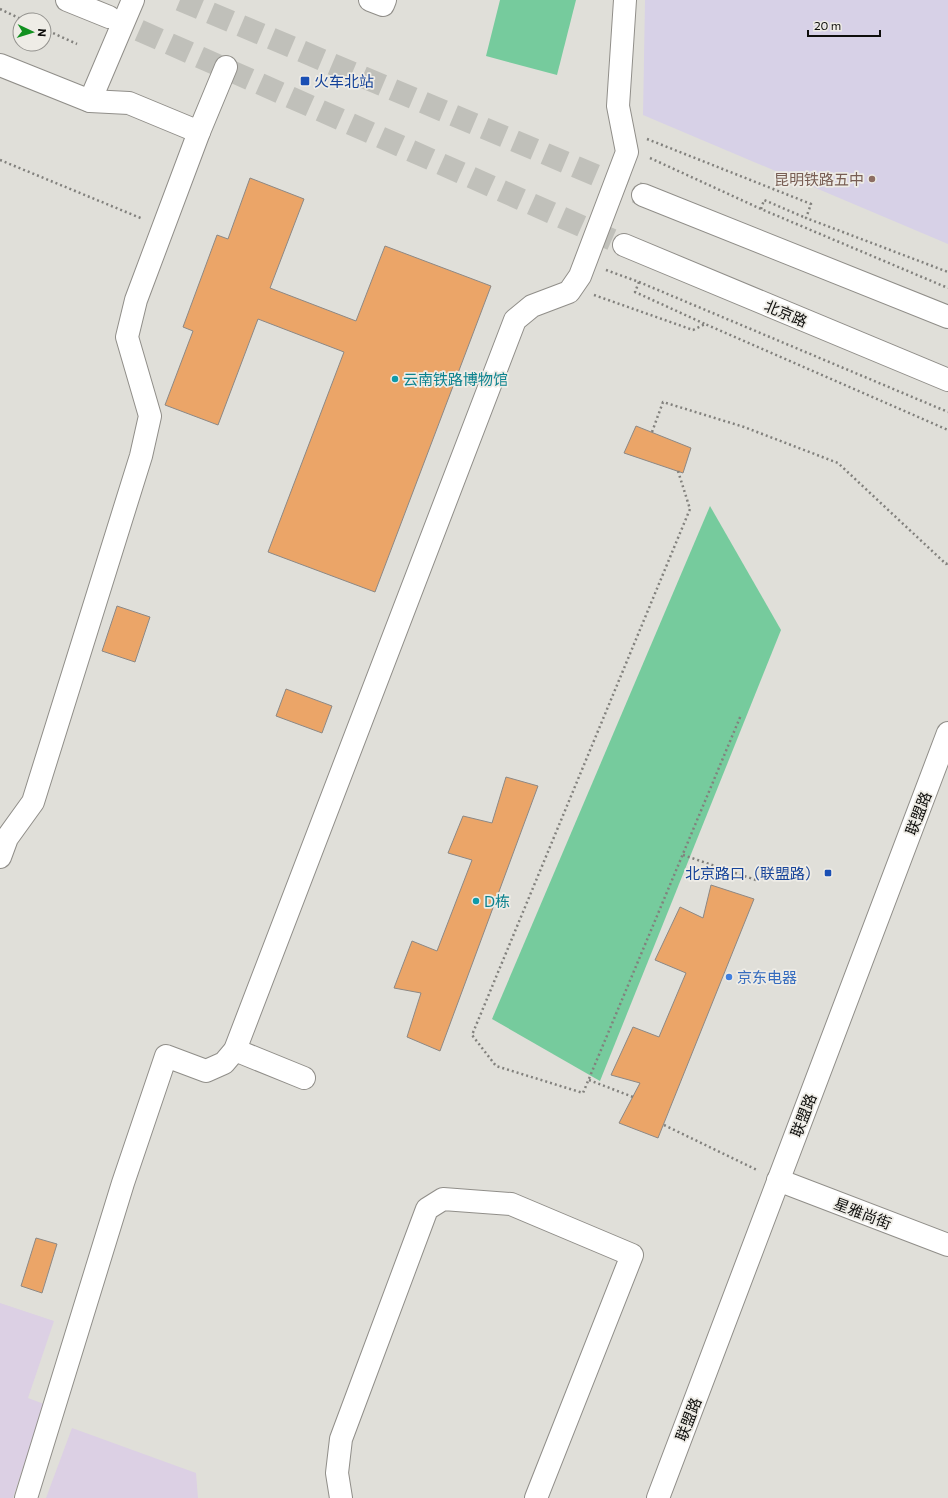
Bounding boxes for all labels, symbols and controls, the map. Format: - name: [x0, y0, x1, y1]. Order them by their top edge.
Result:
- north arrow: [12, 12, 52, 52]
- scale bar: [808, 12, 880, 38]
- text: 20 m: [814, 18, 841, 32]
- text: N: [36, 28, 49, 37]
- place label: 火车北站: [314, 72, 374, 90]
- marker: 火车北站: [299, 75, 311, 87]
- place label: 昆明铁路五中: [774, 170, 864, 188]
- marker: 昆明铁路五中: [867, 174, 877, 184]
- street label: 北京路: [762, 296, 810, 330]
- place label: 云南铁路博物馆: [403, 370, 508, 388]
- marker: 云南铁路博物馆: [390, 374, 400, 384]
- street label: 联盟路: [902, 789, 934, 837]
- place label: 北京路口（联盟路）: [685, 864, 820, 882]
- marker: 北京路口（联盟路）: [823, 868, 833, 878]
- place label: D栋: [484, 892, 510, 910]
- marker: D栋: [471, 896, 481, 906]
- place label: 京东电器: [737, 968, 797, 986]
- marker: 京东电器: [724, 972, 734, 982]
- street label: 联盟路: [787, 1091, 819, 1139]
- street label: 星雅尚街: [832, 1194, 894, 1232]
- street label: 联盟路: [672, 1395, 704, 1443]

